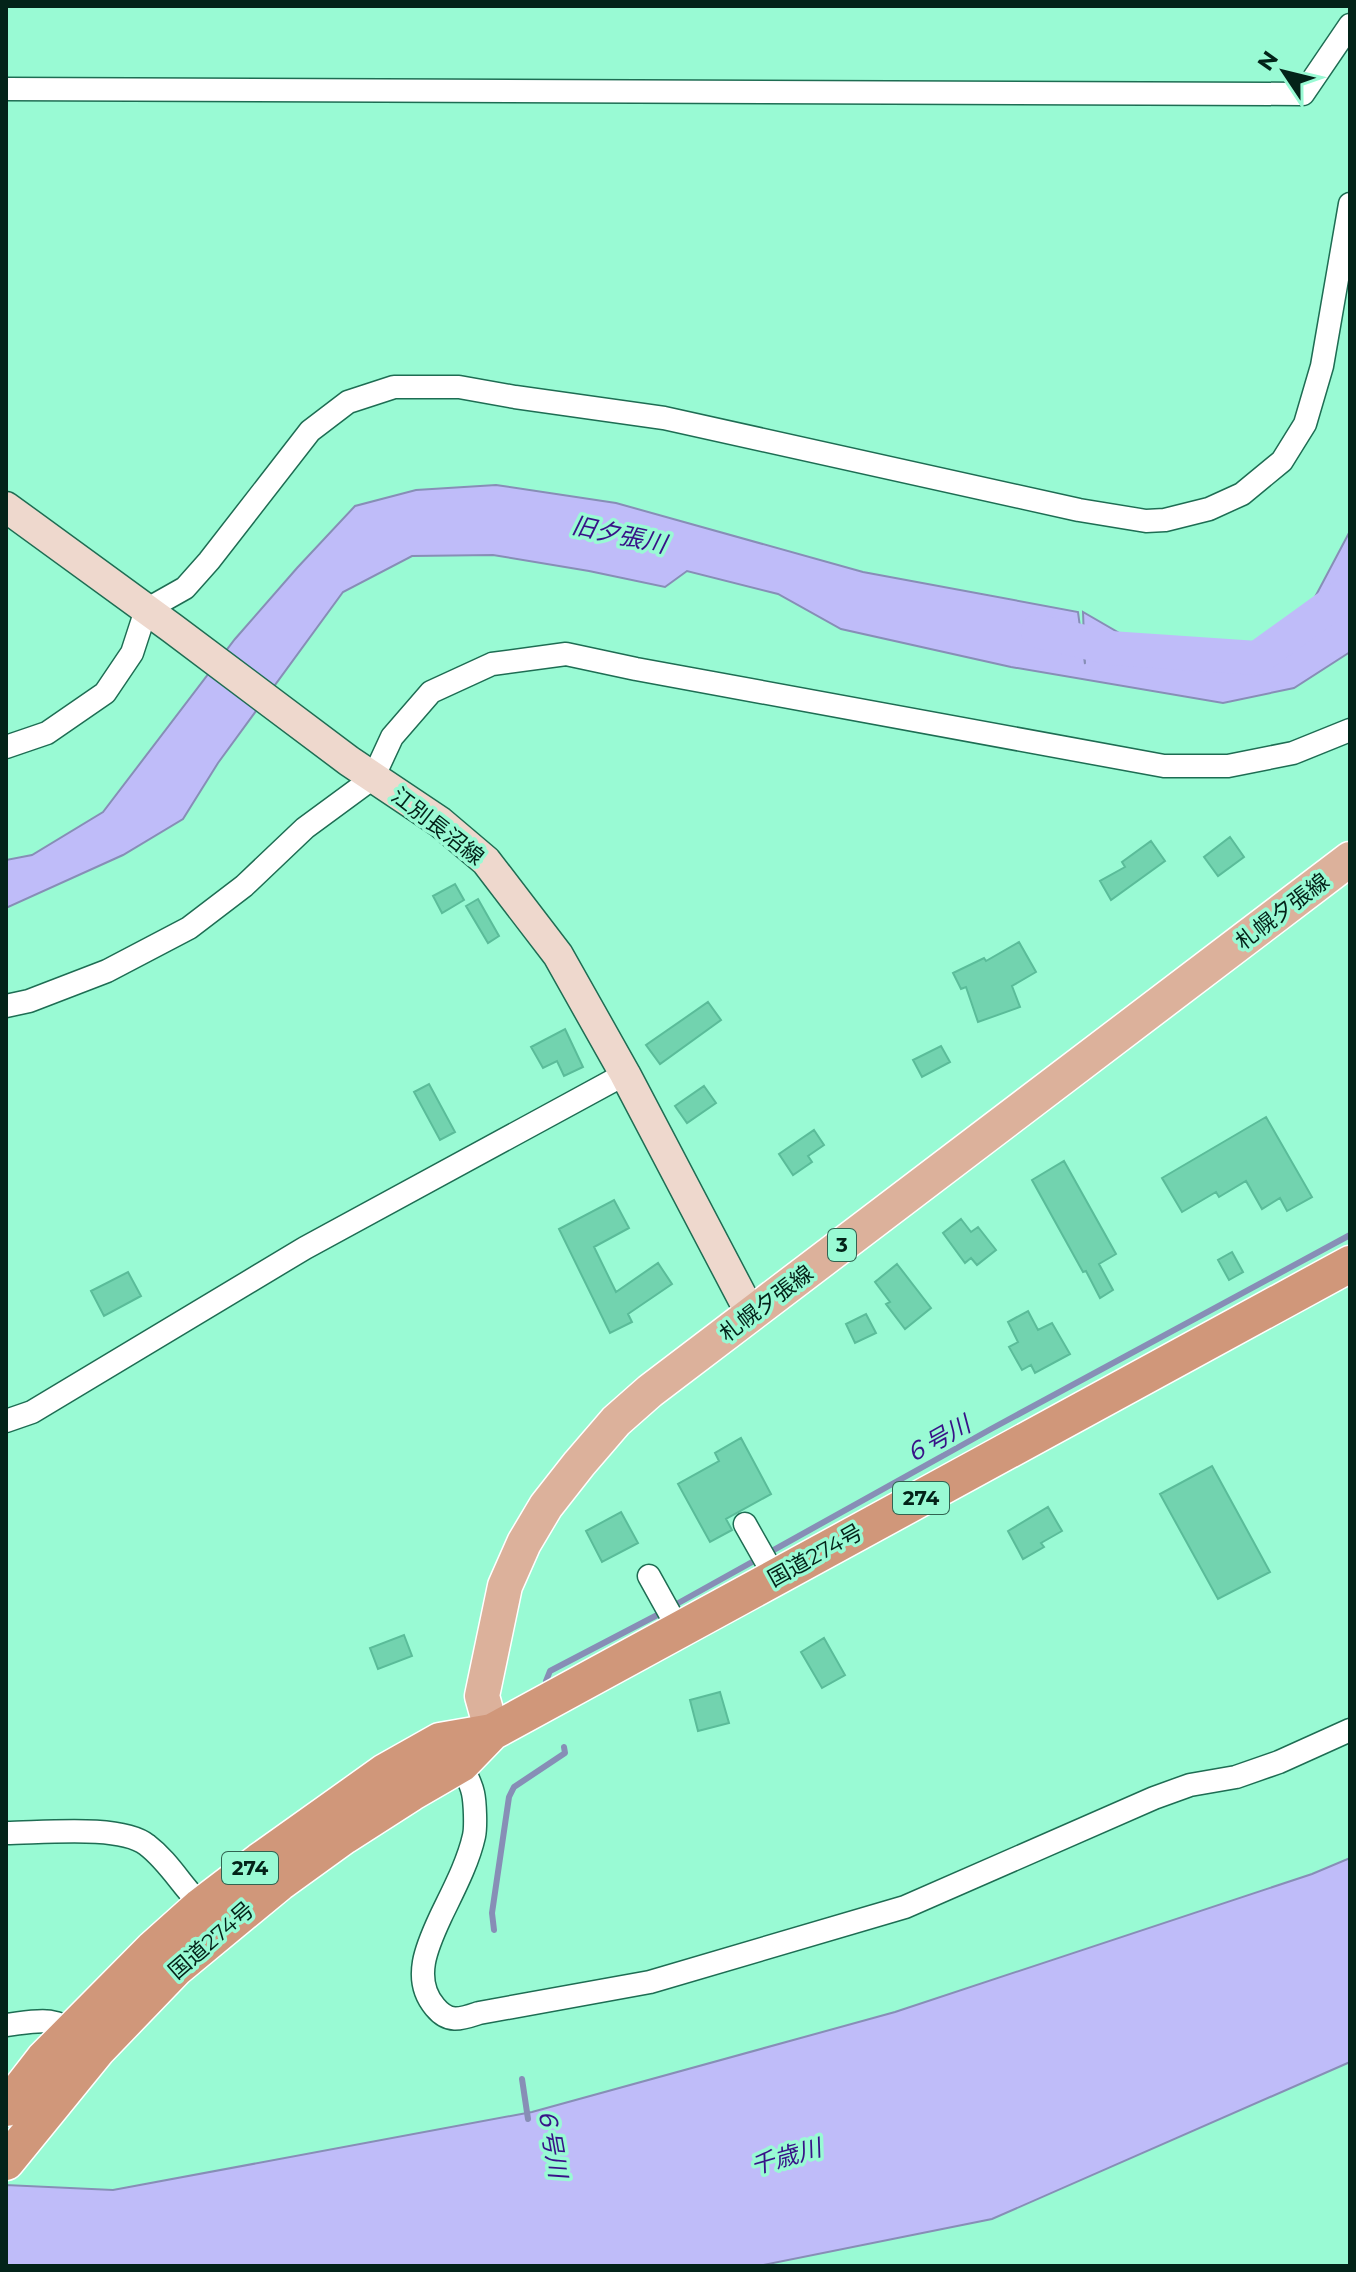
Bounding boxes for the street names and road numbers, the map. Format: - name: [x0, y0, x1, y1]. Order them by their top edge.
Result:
- street label: 江別長沼線: [386, 782, 489, 871]
- street label: 札幌夕張線: [1230, 868, 1334, 955]
- road number: 3: [828, 1229, 856, 1261]
- street label: 札幌夕張線: [714, 1260, 818, 1347]
- road number: 274: [893, 1482, 949, 1514]
- street label: 国道274号: [763, 1518, 867, 1593]
- road number: 274: [222, 1852, 278, 1884]
- street label: 国道274号: [163, 1896, 260, 1985]

